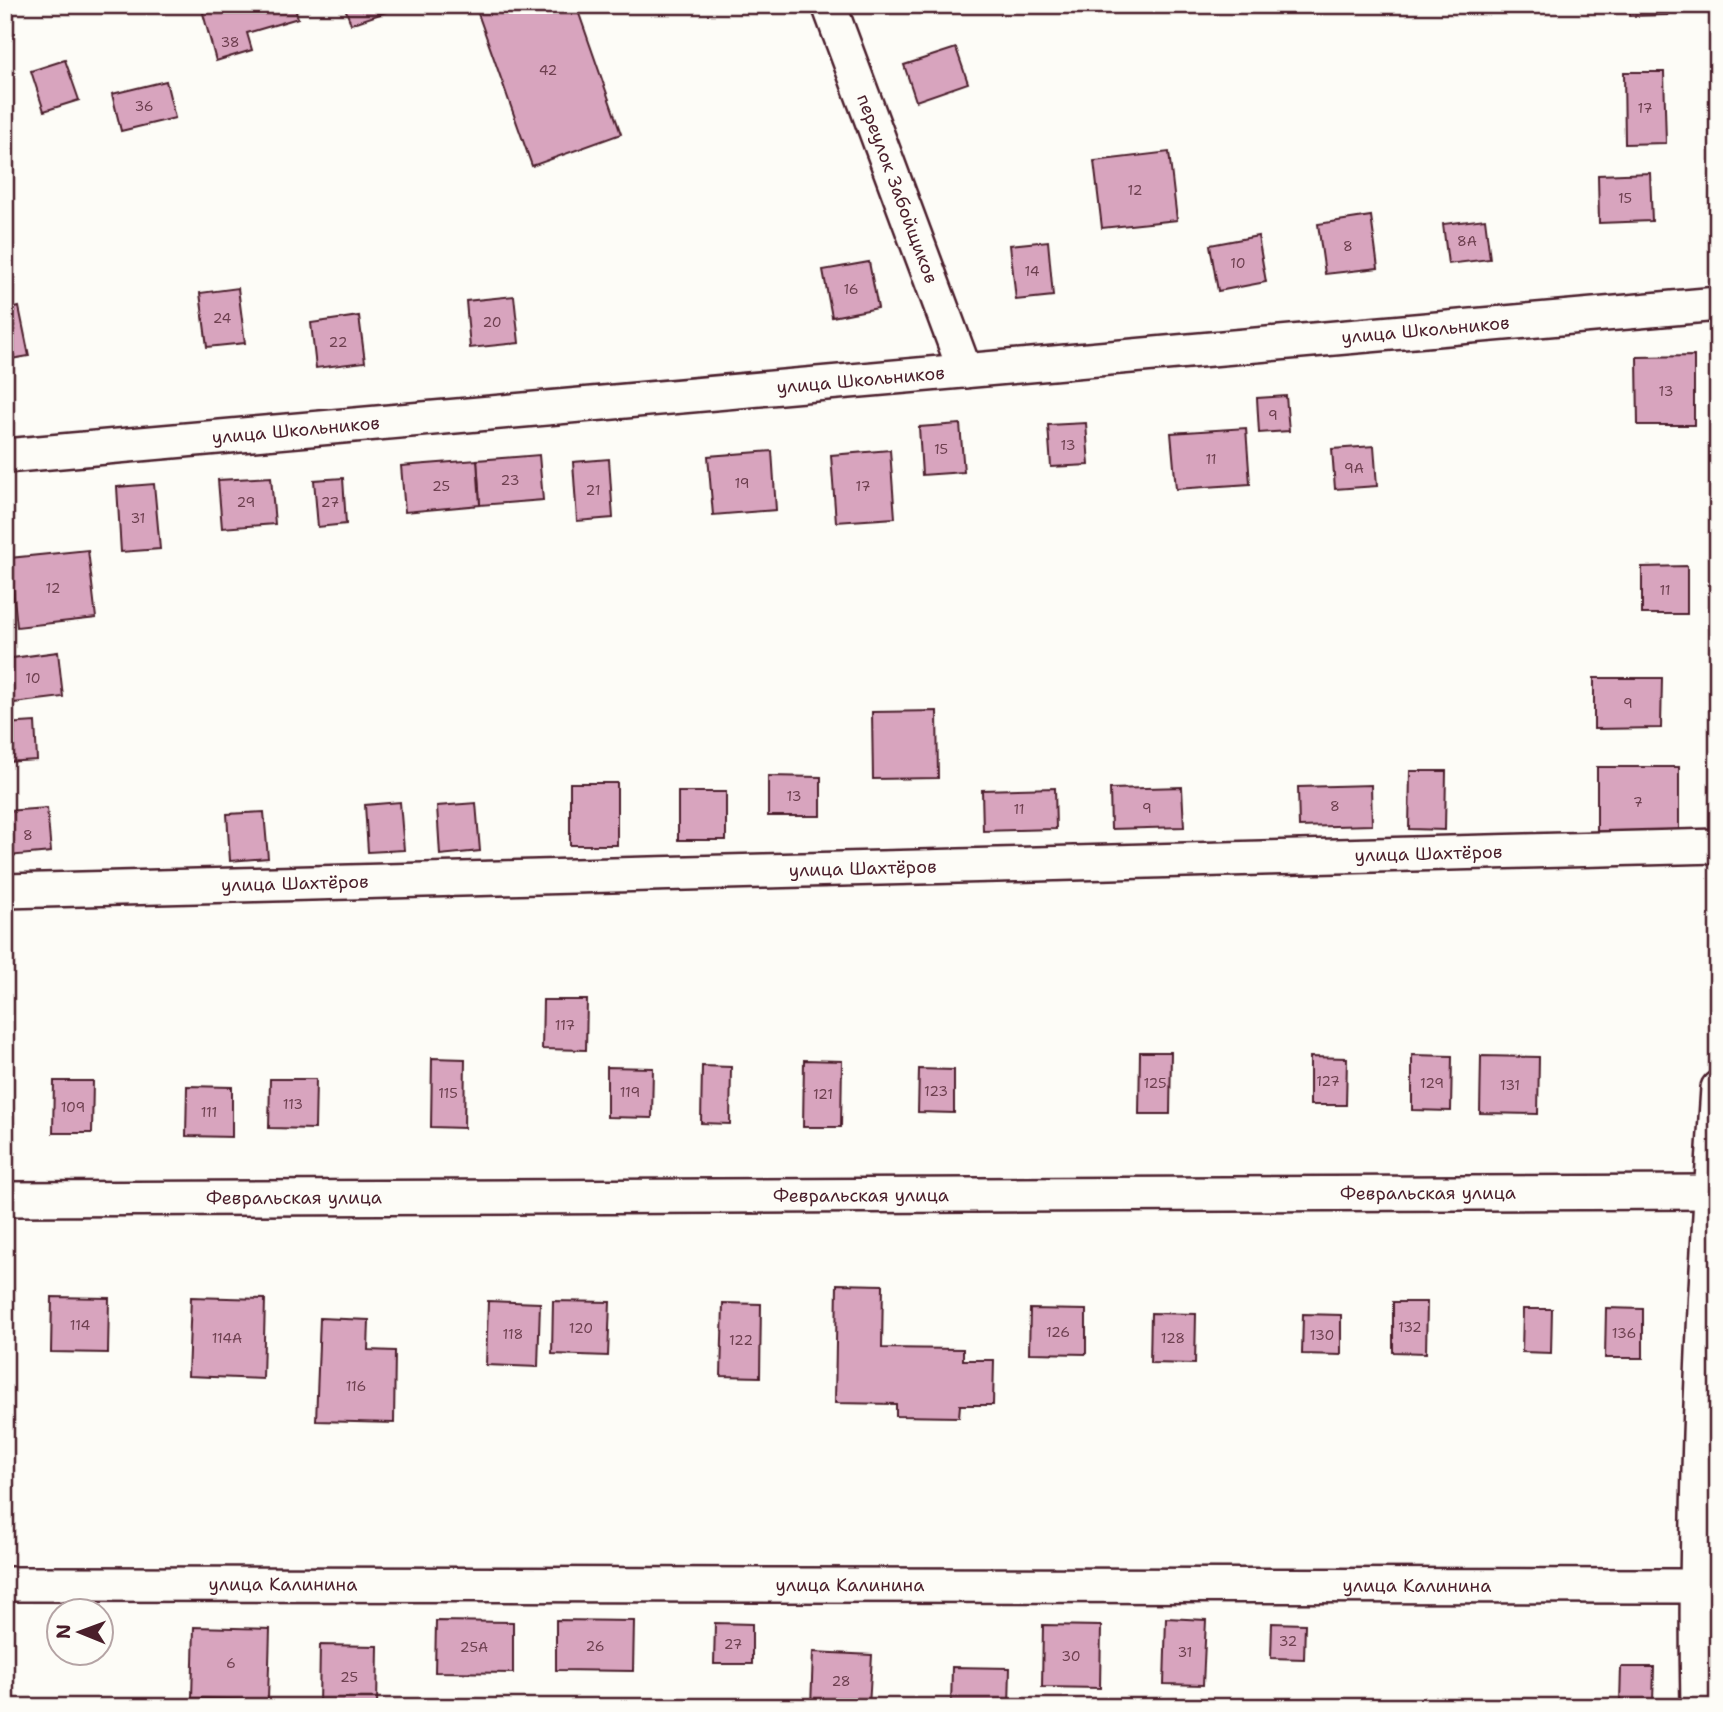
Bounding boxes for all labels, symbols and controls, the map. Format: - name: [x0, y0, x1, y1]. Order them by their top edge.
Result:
- house number: 38: [220, 33, 240, 51]
- house number: 42: [539, 61, 557, 79]
- street label: переулок Забойщиков: [851, 91, 943, 287]
- house number: 36: [134, 97, 154, 115]
- house number: 17: [1638, 99, 1652, 117]
- house number: 12: [1128, 181, 1142, 199]
- house number: 15: [1618, 189, 1632, 207]
- house number: 8А: [1457, 232, 1477, 250]
- house number: 8: [1343, 237, 1353, 255]
- house number: 10: [1230, 254, 1246, 272]
- house number: 14: [1024, 262, 1040, 280]
- house number: 16: [843, 280, 859, 298]
- house number: 24: [213, 309, 232, 327]
- street label: улица Школьников: [1340, 311, 1510, 349]
- house number: 20: [482, 313, 502, 331]
- house number: 22: [329, 333, 347, 351]
- street label: улица Школьников: [776, 361, 946, 399]
- house number: 13: [1659, 382, 1673, 400]
- house number: 9: [1268, 406, 1278, 424]
- street label: улица Школьников: [211, 411, 381, 450]
- house number: 13: [1061, 436, 1075, 454]
- house number: 15: [934, 440, 948, 458]
- house number: 11: [1205, 450, 1217, 468]
- house number: 9А: [1344, 459, 1364, 477]
- house number: 23: [501, 471, 519, 489]
- house number: 19: [734, 474, 750, 492]
- house number: 25: [432, 477, 450, 495]
- house number: 17: [856, 477, 870, 495]
- house number: 21: [586, 481, 600, 499]
- house number: 29: [237, 493, 255, 511]
- house number: 27: [321, 493, 339, 511]
- house number: 31: [131, 509, 145, 527]
- house number: 12: [46, 579, 60, 597]
- house number: 11: [1659, 581, 1671, 599]
- house number: 10: [25, 669, 41, 687]
- house number: 9: [1623, 694, 1633, 712]
- house number: 13: [787, 787, 801, 805]
- house number: 7: [1633, 793, 1643, 811]
- house number: 8: [1330, 797, 1340, 815]
- house number: 9: [1142, 799, 1152, 817]
- house number: 11: [1013, 800, 1025, 818]
- house number: 8: [23, 826, 33, 844]
- street label: улица Шахтёров: [1354, 840, 1503, 868]
- street label: улица Шахтёров: [789, 855, 937, 882]
- street label: улица Шахтёров: [221, 869, 369, 897]
- house number: 117: [555, 1016, 575, 1034]
- house number: 127: [1316, 1072, 1340, 1090]
- house number: 125: [1143, 1074, 1167, 1092]
- house number: 129: [1420, 1074, 1444, 1092]
- house number: 131: [1500, 1076, 1520, 1094]
- house number: 123: [924, 1082, 948, 1100]
- house number: 119: [620, 1083, 640, 1101]
- house number: 115: [438, 1084, 458, 1102]
- house number: 121: [813, 1085, 833, 1103]
- house number: 113: [283, 1095, 303, 1113]
- house number: 109: [61, 1098, 85, 1116]
- house number: 111: [201, 1103, 217, 1121]
- street label: Февральская улица: [1340, 1181, 1516, 1206]
- street label: Февральская улица: [773, 1183, 949, 1208]
- street label: Февральская улица: [206, 1185, 382, 1210]
- house number: 114: [70, 1316, 90, 1334]
- house number: 132: [1398, 1318, 1422, 1336]
- house number: 120: [569, 1319, 593, 1337]
- house number: 126: [1046, 1323, 1070, 1341]
- house number: 136: [1612, 1324, 1636, 1342]
- house number: 118: [503, 1325, 523, 1343]
- house number: 130: [1310, 1326, 1334, 1344]
- house number: 114А: [212, 1329, 242, 1347]
- house number: 128: [1161, 1329, 1185, 1347]
- house number: 122: [729, 1331, 753, 1349]
- house number: 116: [346, 1377, 366, 1395]
- street label: улица Калинина: [209, 1572, 357, 1596]
- street label: улица Калинина: [776, 1573, 924, 1597]
- street label: улица Калинина: [1343, 1574, 1491, 1598]
- north arrow: [46, 1596, 116, 1666]
- text: N: [51, 1624, 76, 1639]
- house number: 32: [1279, 1632, 1297, 1650]
- house number: 27: [724, 1635, 742, 1653]
- house number: 26: [586, 1637, 605, 1655]
- house number: 25А: [460, 1638, 488, 1656]
- house number: 31: [1178, 1643, 1192, 1661]
- house number: 30: [1061, 1647, 1081, 1665]
- house number: 6: [226, 1654, 236, 1672]
- house number: 25: [340, 1668, 358, 1686]
- house number: 28: [831, 1672, 851, 1690]

